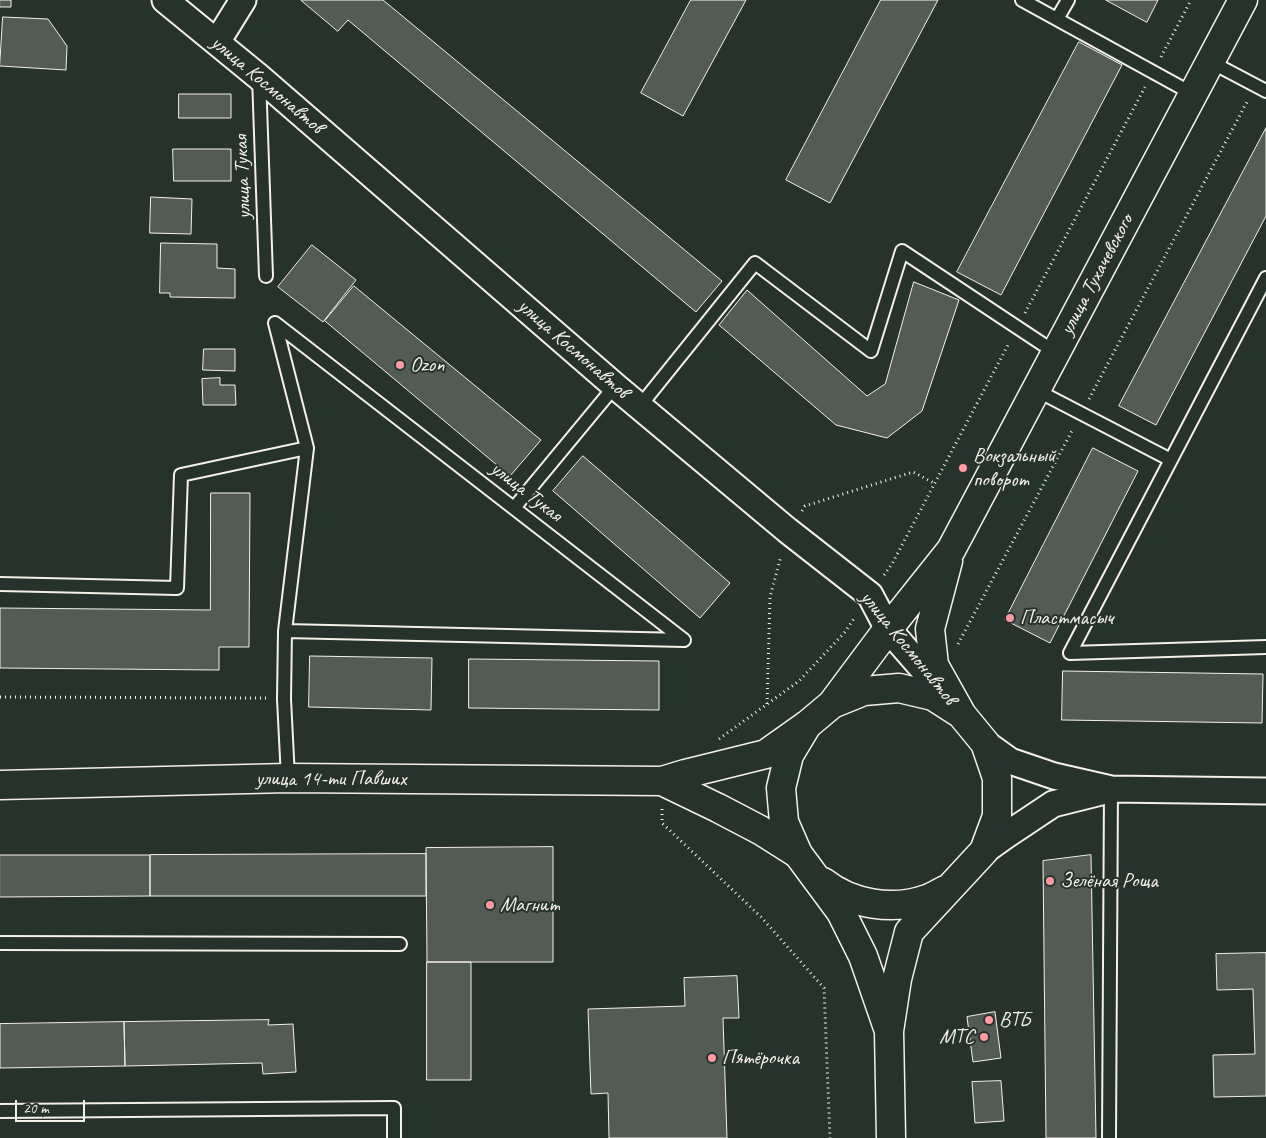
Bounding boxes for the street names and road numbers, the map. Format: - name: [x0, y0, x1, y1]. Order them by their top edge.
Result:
- street label: улица Космонавтов: [205, 30, 329, 140]
- street label: улица Тукая: [229, 134, 257, 220]
- street label: улица Тухачевского: [1055, 210, 1139, 340]
- street label: улица Космонавтов: [512, 294, 634, 404]
- street label: улица Тукая: [485, 456, 567, 528]
- street label: улица Космонавтов: [854, 586, 962, 710]
- street label: улица 14-ти Павших: [256, 766, 406, 792]

